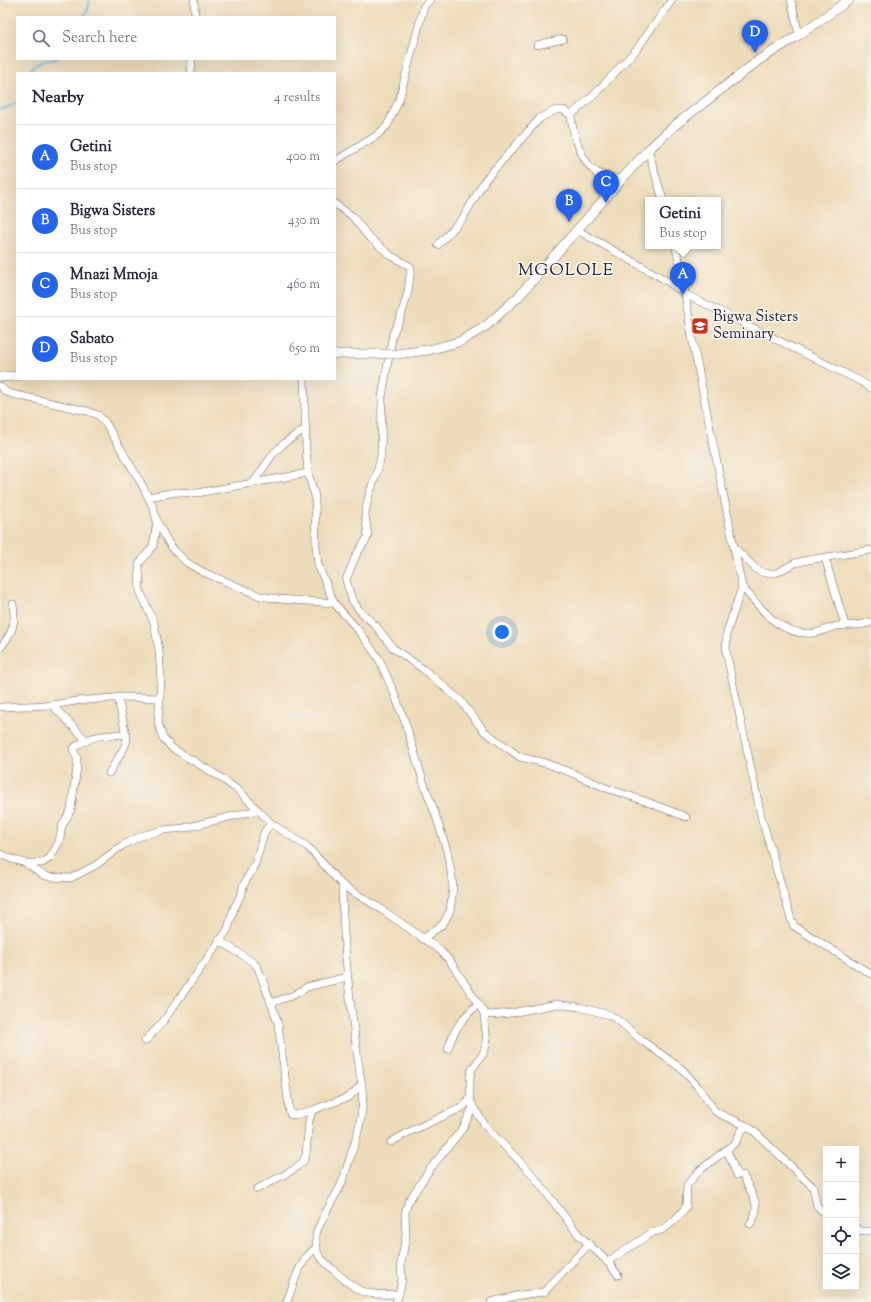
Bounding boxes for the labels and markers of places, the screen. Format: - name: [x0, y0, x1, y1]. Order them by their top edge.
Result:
- pin: D: [742, 20, 768, 53]
- pin: C: [593, 170, 619, 203]
- pin: B: [556, 189, 582, 222]
- pin: A: [670, 262, 696, 295]
- place label: Bigwa Sisters Seminary: [713, 307, 798, 345]
- school or university icon: Bigwa Sisters Seminary: [690, 316, 710, 336]

